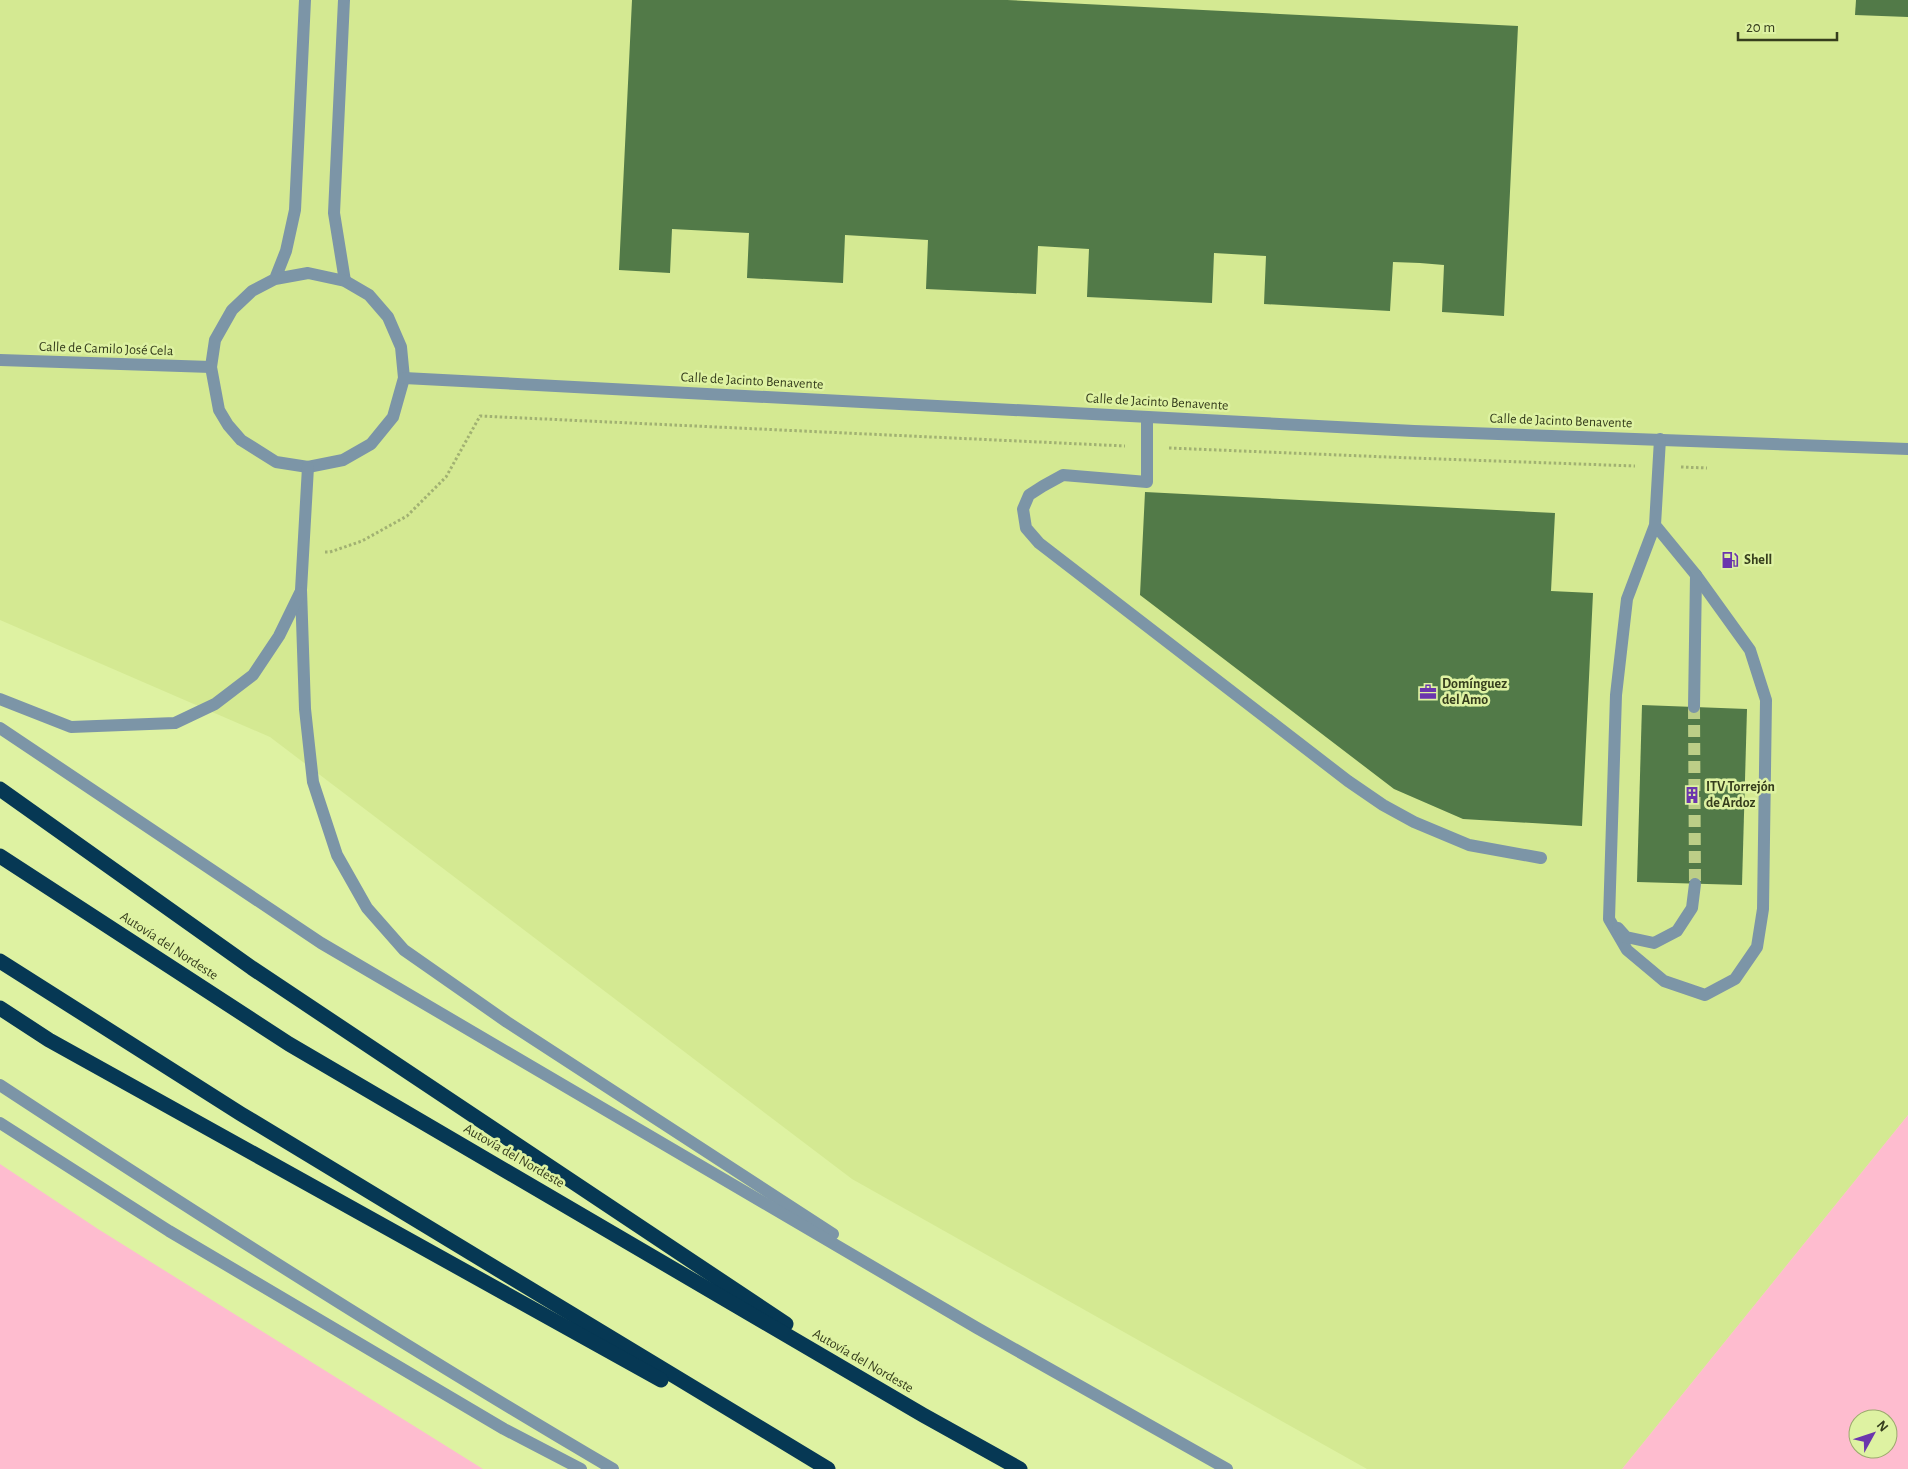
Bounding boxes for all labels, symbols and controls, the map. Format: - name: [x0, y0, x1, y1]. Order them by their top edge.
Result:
- scale bar: [1738, 10, 1837, 42]
- text: 20 m: [1746, 20, 1775, 35]
- street label: Calle de Camilo José Cela: [39, 340, 174, 358]
- street label: Calle de Jacinto Benavente: [680, 370, 824, 392]
- street label: Calle de Jacinto Benavente: [1085, 391, 1229, 413]
- street label: Calle de Jacinto Benavente: [1489, 412, 1633, 430]
- fuel station icon: Shell: [1720, 550, 1740, 570]
- place label: Shell: [1744, 553, 1772, 567]
- place label: Domínguez del Amo: [1442, 677, 1507, 707]
- office icon: Domínguez del Amo: [1418, 682, 1438, 702]
- place label: ITV Torrejón de Ardoz: [1706, 780, 1775, 810]
- building icon: ITV Torrejón de Ardoz: [1682, 785, 1702, 805]
- street label: Autovía del Nordeste: [118, 909, 220, 983]
- street label: Autovía del Nordeste: [461, 1122, 567, 1190]
- street label: Autovía del Nordeste: [810, 1327, 916, 1395]
- north arrow: [1848, 1409, 1898, 1459]
- text: N: [1874, 1418, 1891, 1435]

